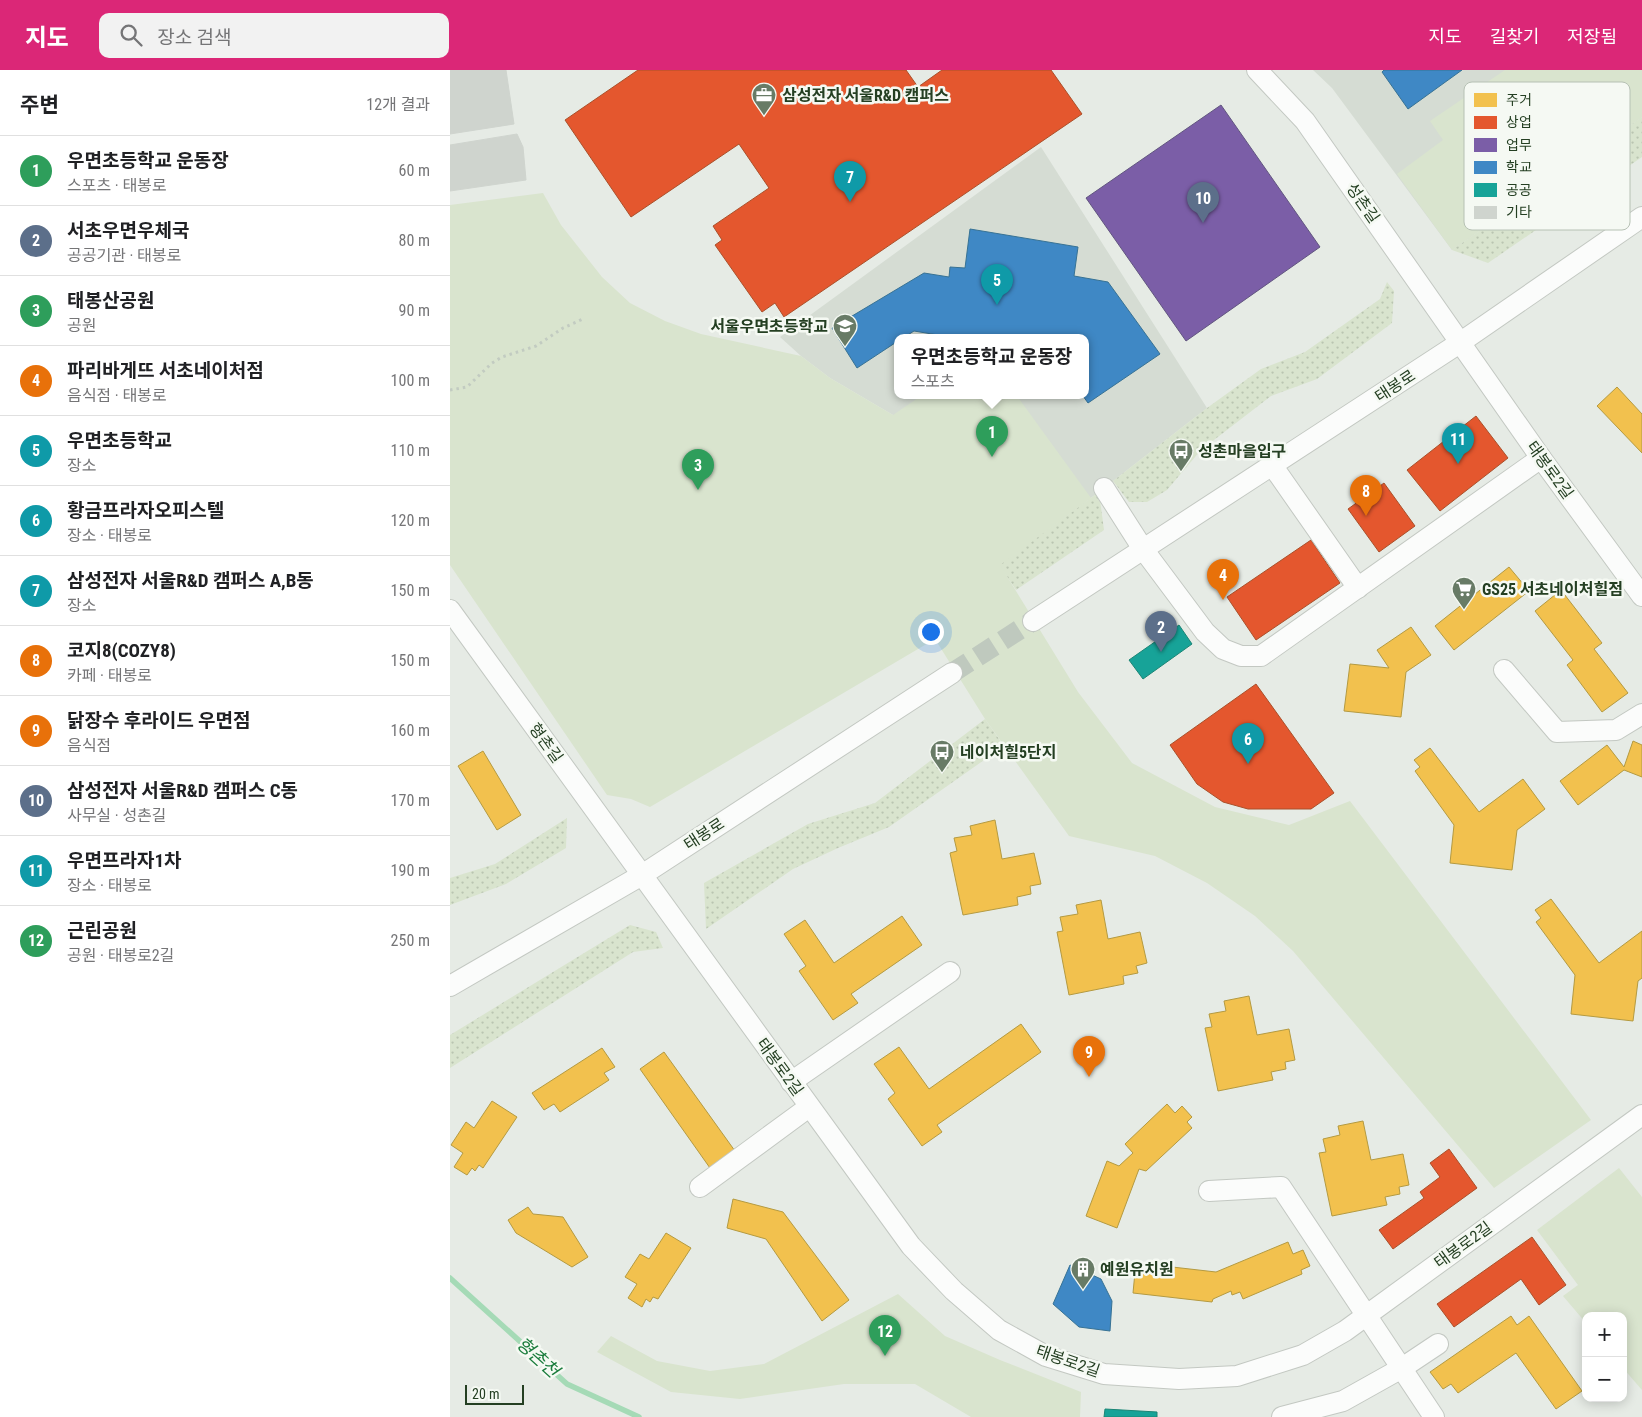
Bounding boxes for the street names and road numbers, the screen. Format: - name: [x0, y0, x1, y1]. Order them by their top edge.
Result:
- street label: 성촌길: [1343, 179, 1383, 227]
- street label: 태봉로: [1371, 366, 1419, 406]
- street label: 태봉로2길: [1523, 437, 1577, 503]
- street label: 형촌길: [525, 720, 567, 766]
- street label: 태봉로: [680, 814, 728, 854]
- street label: 태봉로2길: [753, 1034, 807, 1100]
- street label: 태봉로2길: [1430, 1218, 1496, 1272]
- street label: 태봉로2길: [1033, 1341, 1103, 1381]

